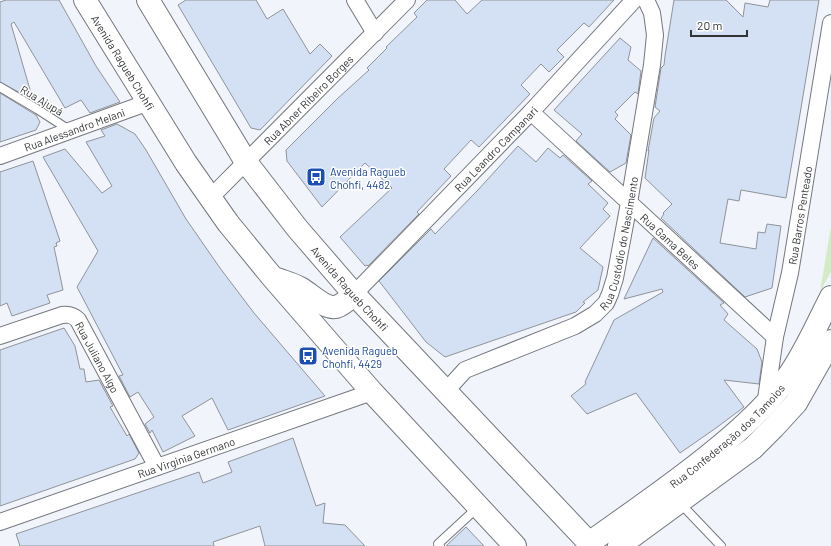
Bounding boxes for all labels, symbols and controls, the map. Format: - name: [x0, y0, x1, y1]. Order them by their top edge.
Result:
- street label: Avenida Ragueb Chohfi: [89, 12, 158, 112]
- scale bar: [691, 12, 747, 38]
- text: 20 m: [697, 18, 723, 32]
- street label: Rua Abner Ribeiro Borges: [261, 52, 355, 147]
- street label: Rua Ajupá: [18, 82, 66, 118]
- street label: Rua Leandro Campanari: [451, 103, 540, 194]
- street label: Rua Alessandro Melani: [22, 105, 127, 153]
- place label: Avenida Ragueb Chohfi, 4482: [330, 165, 406, 191]
- street label: Rua Barros Penteado: [785, 165, 814, 266]
- bus stop icon: Avenida Ragueb Chohfi, 4482: [305, 166, 327, 188]
- street label: Rua Custódio do Nascimento: [596, 175, 640, 313]
- street label: Rua Gama Beles: [638, 210, 703, 271]
- street label: Avenida Ragueb Chohfi: [309, 243, 391, 333]
- street label: Rua Juliano Algo: [73, 319, 122, 395]
- place label: Avenida Ragueb Chohfi, 4429: [322, 344, 398, 370]
- bus stop icon: Avenida Ragueb Chohfi, 4429: [297, 345, 319, 367]
- street label: Rua Confederação dos Tamoios: [667, 381, 787, 490]
- street label: Rua Virginia Germano: [136, 434, 236, 480]

